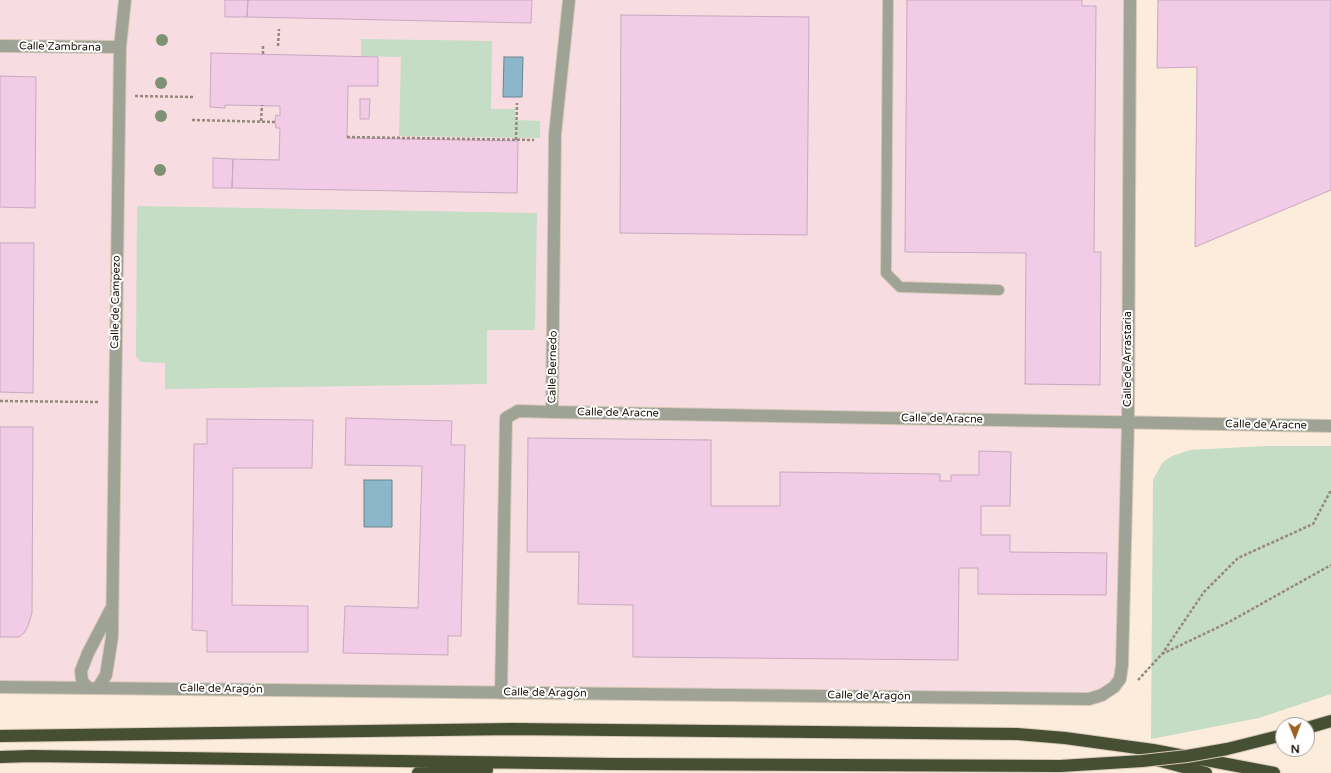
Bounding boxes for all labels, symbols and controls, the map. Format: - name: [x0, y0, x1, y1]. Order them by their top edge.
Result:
- street label: Calle Zambrana: [19, 40, 101, 54]
- street label: Calle de Campezo: [109, 255, 123, 349]
- street label: Calle de Arrastaria: [1121, 311, 1135, 407]
- street label: Calle Bernedo: [546, 330, 560, 404]
- street label: Calle de Aracne: [577, 406, 659, 420]
- street label: Calle de Aracne: [901, 412, 983, 426]
- street label: Calle de Aracne: [1225, 418, 1307, 432]
- street label: Calle de Aragón: [179, 682, 263, 696]
- street label: Calle de Aragón: [503, 686, 587, 700]
- street label: Calle de Aragón: [827, 689, 911, 703]
- north arrow: [1275, 717, 1315, 757]
- text: N: [1291, 742, 1300, 755]

